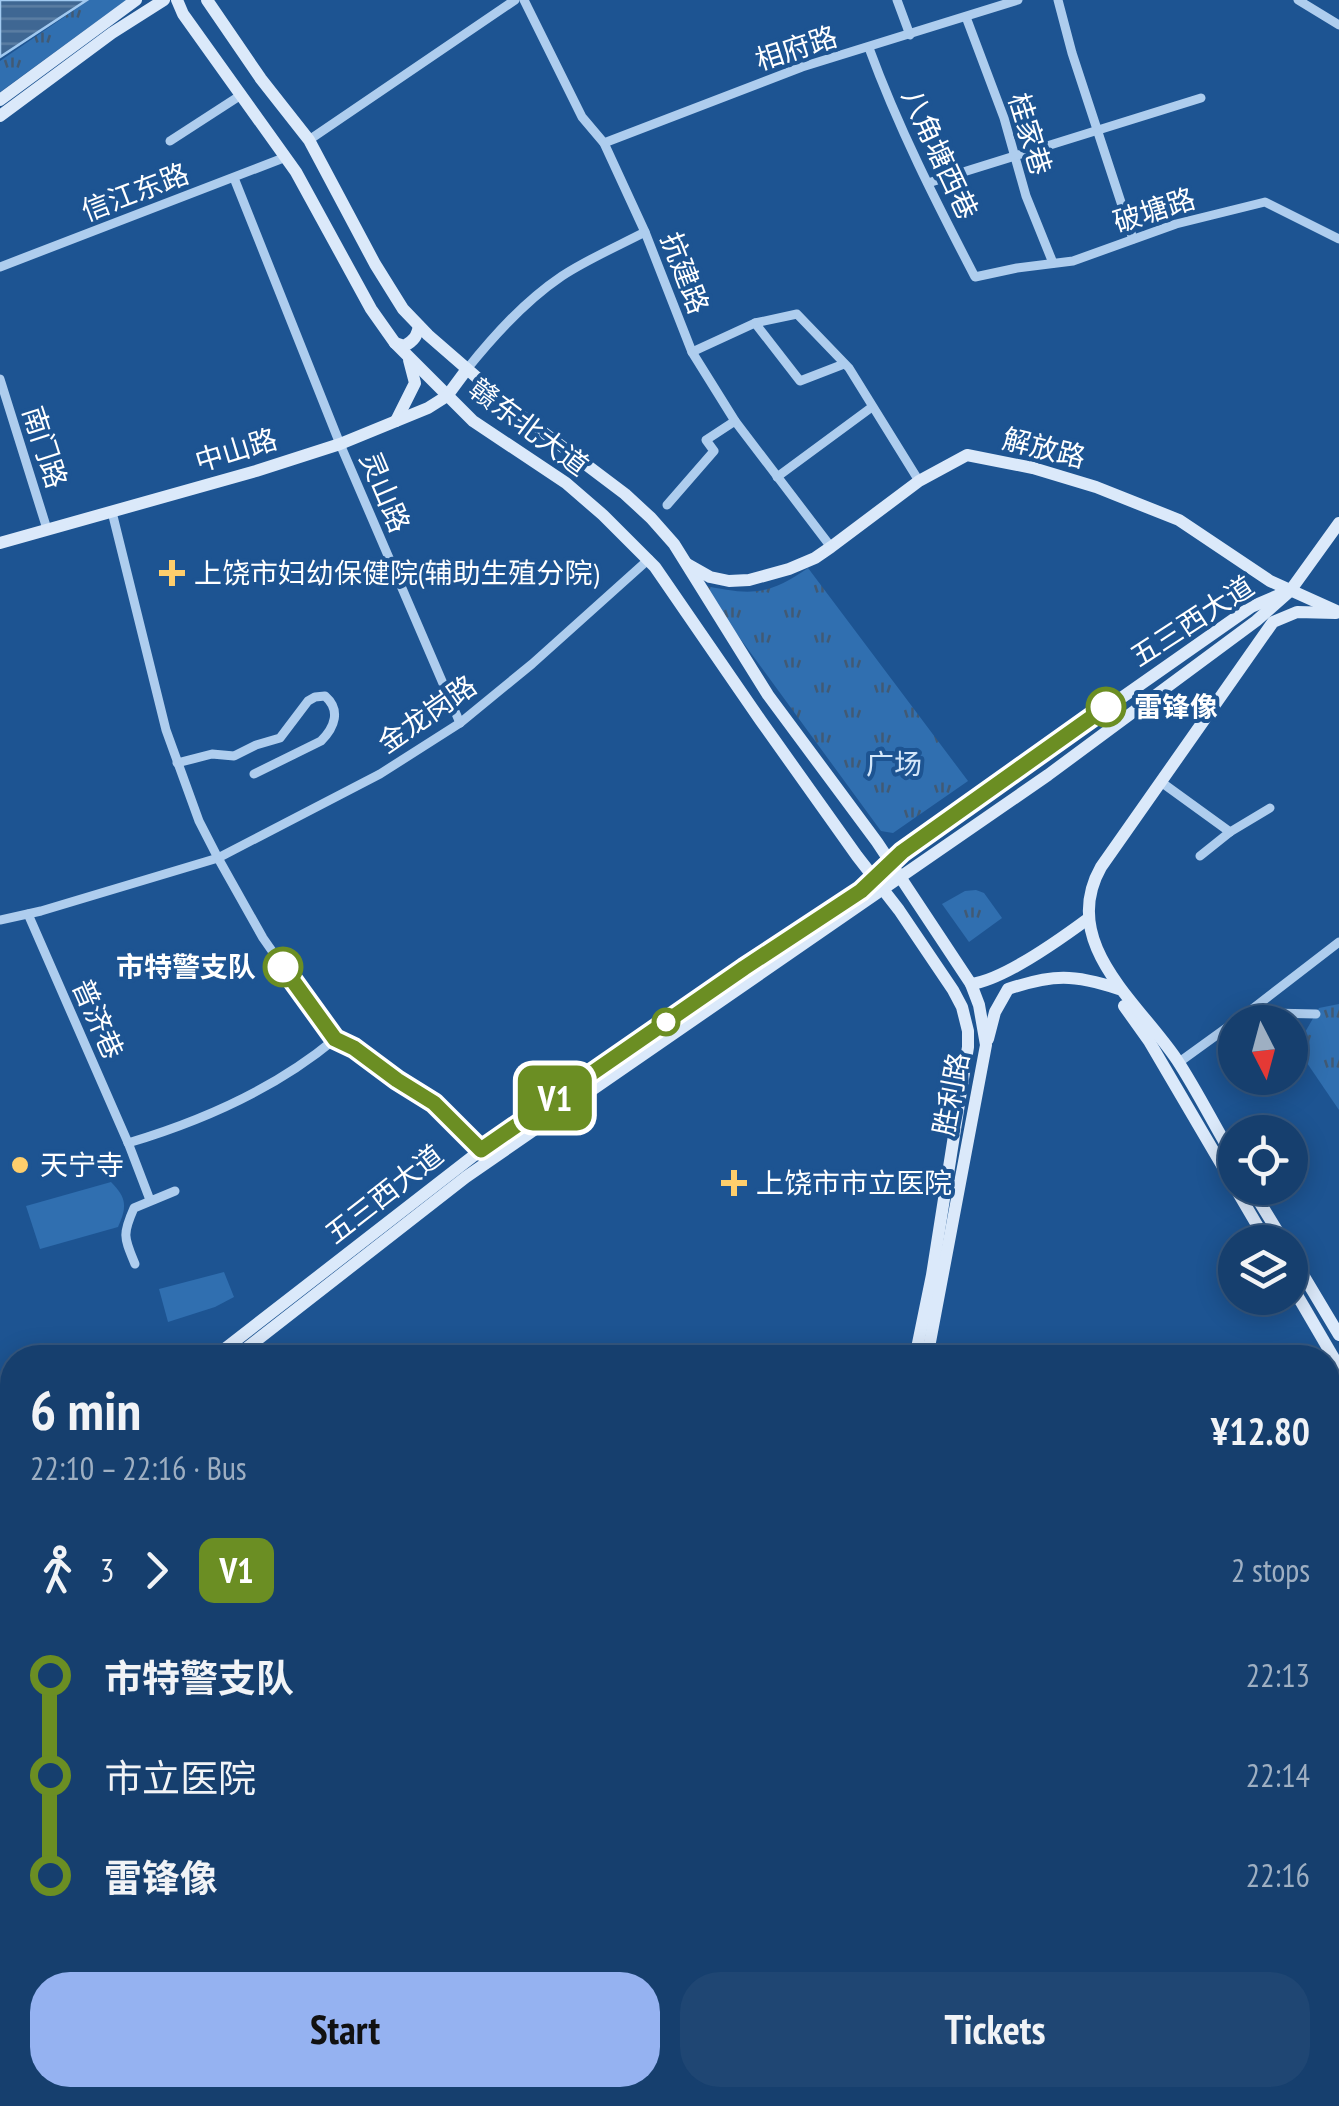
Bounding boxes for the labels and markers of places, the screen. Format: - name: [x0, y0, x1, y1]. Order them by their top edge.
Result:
- place label: 上饶市妇幼保健院(辅助生殖分院): [194, 554, 600, 591]
- marker: 上饶市妇幼保健院(辅助生殖分院): [159, 560, 185, 586]
- marker: 雷锋像: [1087, 688, 1125, 726]
- place label: 雷锋像: [1134, 688, 1218, 725]
- place label: 市特警支队: [116, 948, 256, 985]
- marker: 市特警支队: [264, 948, 302, 986]
- unlabelled marker: [653, 1009, 679, 1035]
- place label: 天宁寺: [40, 1146, 124, 1183]
- marker: 天宁寺: [9, 1154, 31, 1176]
- place label: 上饶市市立医院: [756, 1164, 952, 1201]
- marker: 上饶市市立医院: [721, 1170, 747, 1196]

